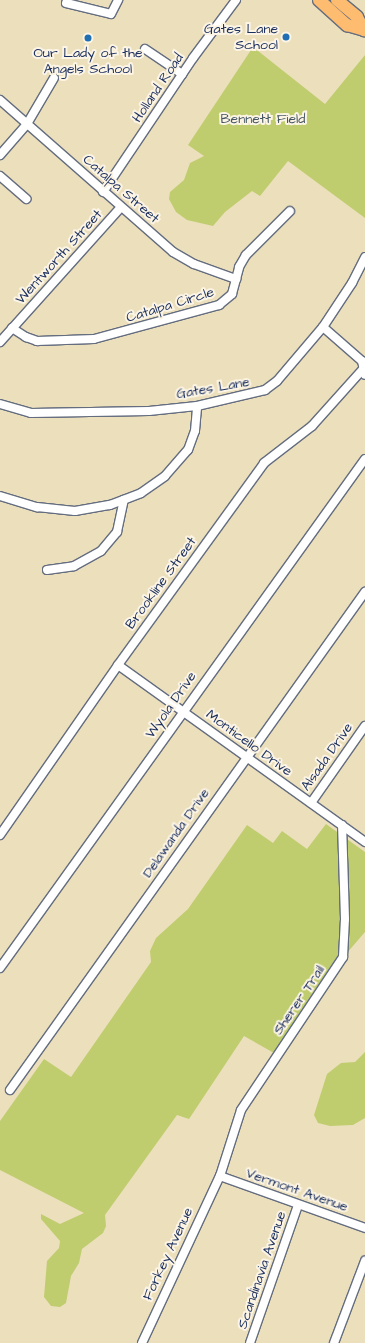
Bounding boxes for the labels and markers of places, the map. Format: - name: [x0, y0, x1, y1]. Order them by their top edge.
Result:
- place label: Gates Lane School: [204, 21, 278, 54]
- marker: Gates Lane School: [281, 32, 291, 42]
- marker: Our Lady of the Angels School: [83, 33, 93, 43]
- place label: Our Lady of the Angels School: [33, 45, 143, 78]

